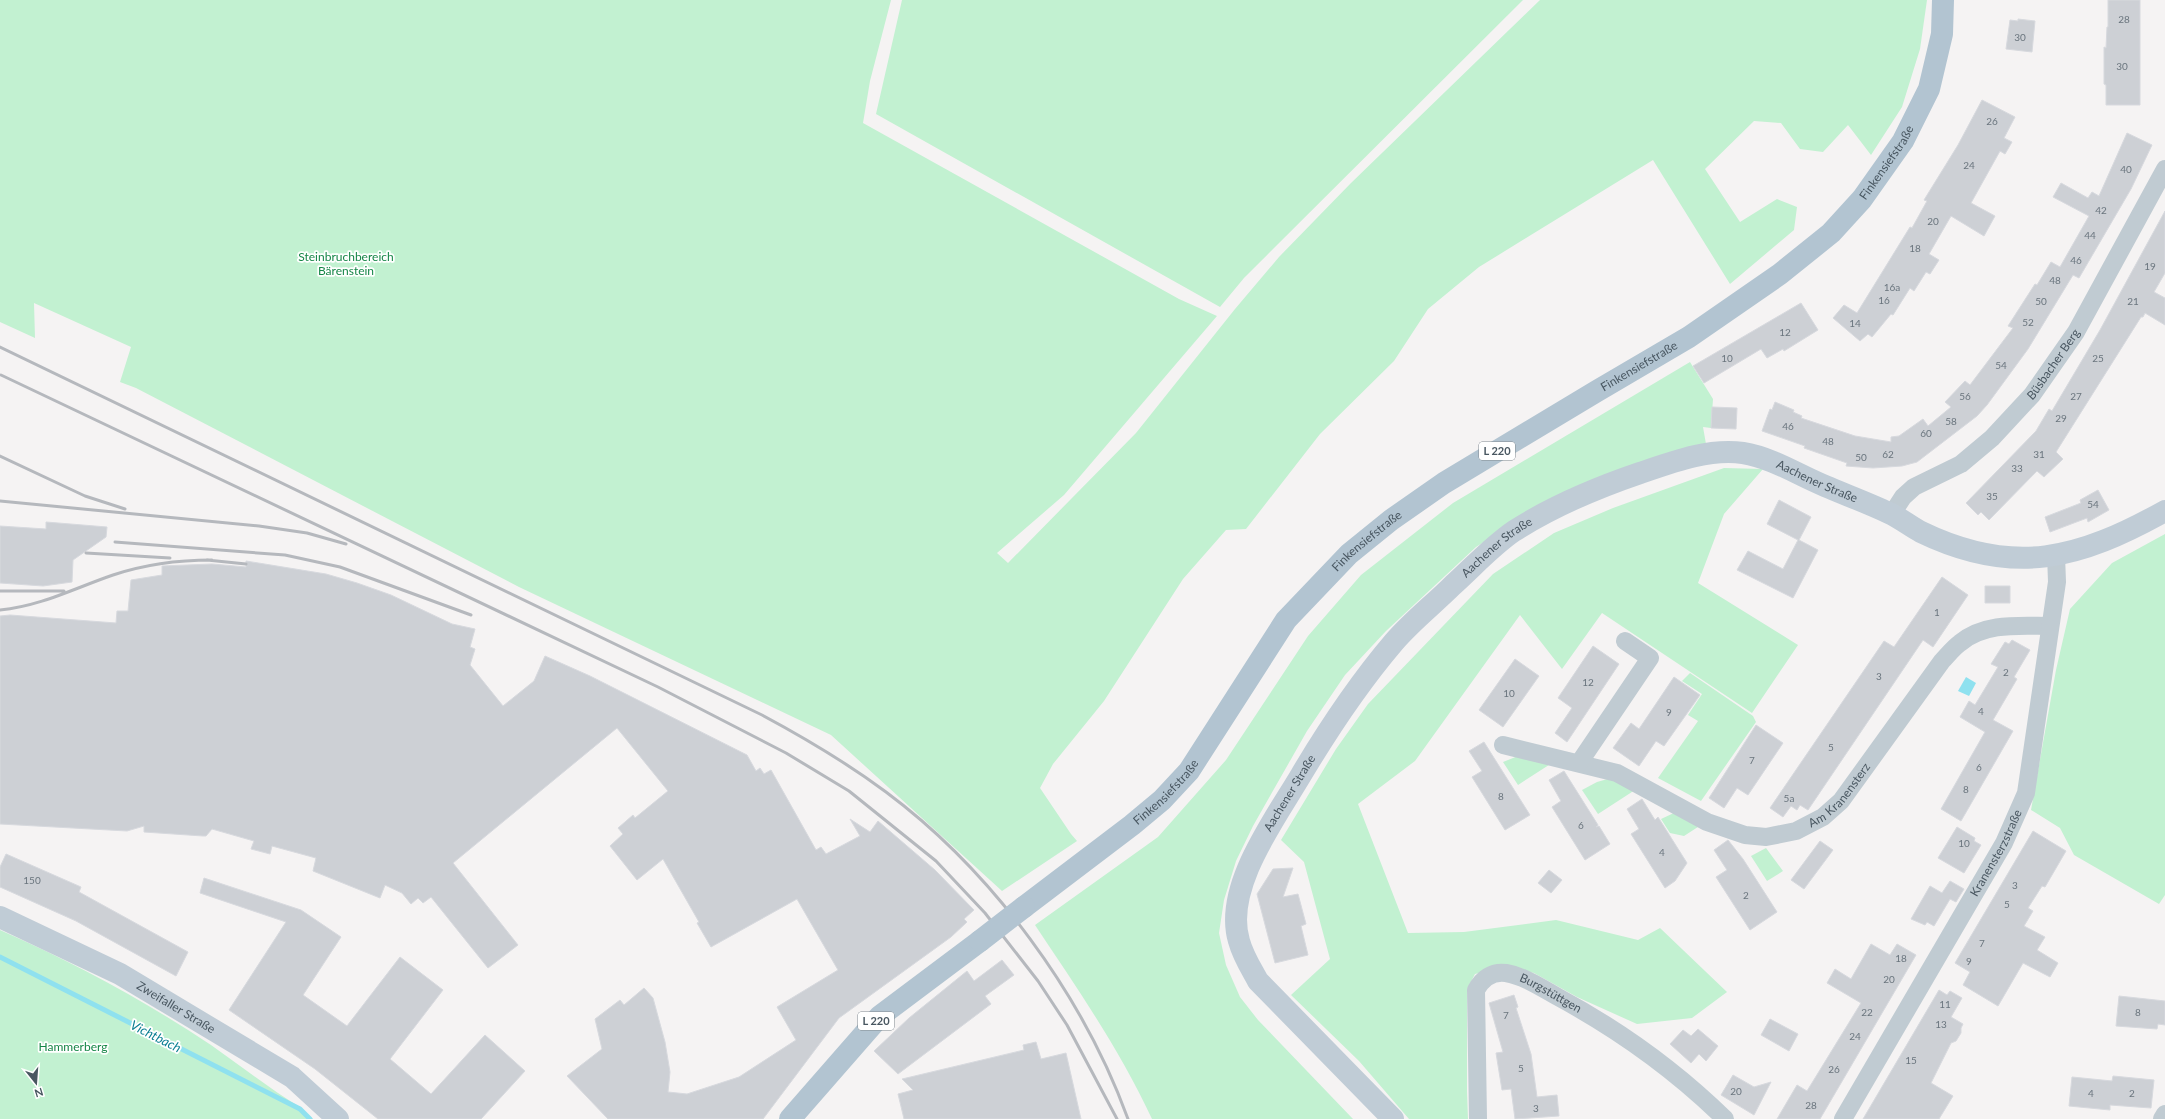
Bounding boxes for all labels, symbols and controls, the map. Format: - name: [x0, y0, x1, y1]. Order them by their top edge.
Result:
- house number: 28: [2118, 13, 2130, 25]
- house number: 30: [2014, 31, 2026, 43]
- house number: 30: [2116, 60, 2128, 72]
- house number: 26: [1986, 115, 1998, 127]
- street label: Finkensiefstraße: [1856, 123, 1917, 203]
- house number: 24: [1963, 159, 1975, 171]
- house number: 40: [2120, 163, 2132, 175]
- house number: 42: [2095, 204, 2107, 216]
- house number: 20: [1927, 215, 1939, 227]
- house number: 44: [2084, 229, 2096, 241]
- house number: 18: [1909, 242, 1921, 254]
- park label: Steinbruchbereich Bärenstein: [298, 249, 394, 278]
- house number: 46: [2070, 254, 2082, 266]
- house number: 19: [2144, 260, 2156, 272]
- house number: 48: [2049, 274, 2061, 286]
- house number: 16a: [1884, 281, 1900, 293]
- house number: 16: [1878, 294, 1890, 306]
- house number: 50: [2035, 295, 2047, 307]
- house number: 21: [2127, 295, 2139, 307]
- house number: 52: [2022, 316, 2034, 328]
- house number: 14: [1849, 317, 1861, 329]
- house number: 12: [1779, 326, 1791, 338]
- street label: Büsbacher Berg: [2023, 326, 2083, 403]
- street label: Finkensiefstraße: [1598, 337, 1680, 394]
- house number: 10: [1721, 352, 1733, 364]
- house number: 25: [2092, 352, 2104, 364]
- house number: 54: [1995, 359, 2007, 371]
- house number: 56: [1959, 390, 1971, 402]
- house number: 27: [2070, 390, 2082, 402]
- house number: 29: [2055, 412, 2067, 424]
- house number: 58: [1945, 415, 1957, 427]
- house number: 46: [1782, 420, 1794, 432]
- house number: 60: [1920, 427, 1932, 439]
- house number: 48: [1822, 435, 1834, 447]
- road number: L 220: [1479, 442, 1515, 460]
- house number: 62: [1882, 448, 1894, 460]
- house number: 31: [2033, 448, 2045, 460]
- house number: 50: [1855, 451, 1867, 463]
- street label: Aachener Straße: [1774, 456, 1860, 506]
- house number: 33: [2011, 462, 2023, 474]
- house number: 35: [1986, 490, 1998, 502]
- house number: 54: [2087, 498, 2099, 510]
- street label: Finkensiefstraße: [1328, 507, 1404, 574]
- street label: Aachener Straße: [1458, 514, 1535, 580]
- house number: 1: [1934, 606, 1940, 618]
- house number: 2: [2003, 666, 2009, 678]
- house number: 3: [1876, 670, 1882, 682]
- house number: 12: [1582, 676, 1594, 688]
- house number: 10: [1503, 687, 1515, 699]
- house number: 4: [1978, 705, 1984, 717]
- house number: 9: [1666, 706, 1672, 718]
- house number: 5: [1828, 741, 1834, 753]
- street label: Aachener Straße: [1260, 752, 1318, 834]
- house number: 7: [1749, 754, 1755, 766]
- street label: Finkensiefstraße: [1130, 756, 1201, 828]
- street label: Am Kranensterz: [1806, 759, 1873, 830]
- house number: 6: [1976, 761, 1982, 773]
- house number: 8: [1963, 783, 1969, 795]
- house number: 8: [1498, 790, 1504, 802]
- house number: 5a: [1784, 792, 1794, 804]
- street label: Kranensterzstraße: [1966, 807, 2025, 899]
- house number: 6: [1578, 819, 1584, 831]
- house number: 10: [1958, 837, 1970, 849]
- house number: 4: [1659, 846, 1665, 858]
- house number: 150: [23, 874, 41, 886]
- house number: 3: [2012, 879, 2018, 891]
- house number: 2: [1743, 889, 1749, 901]
- house number: 5: [2004, 898, 2010, 910]
- house number: 7: [1979, 937, 1985, 949]
- house number: 18: [1895, 952, 1907, 964]
- house number: 9: [1966, 955, 1972, 967]
- street label: Burgstüttgen: [1518, 970, 1585, 1016]
- house number: 20: [1883, 973, 1895, 985]
- street label: Zweifaller Straße: [134, 978, 218, 1036]
- house number: 11: [1939, 998, 1951, 1010]
- house number: 22: [1861, 1006, 1873, 1018]
- house number: 8: [2135, 1006, 2141, 1018]
- house number: 7: [1503, 1009, 1509, 1021]
- road number: L 220: [858, 1012, 894, 1030]
- water label: Vichtbach: [128, 1016, 184, 1056]
- house number: 13: [1935, 1018, 1947, 1030]
- house number: 24: [1849, 1030, 1861, 1042]
- park label: Hammerberg: [39, 1039, 107, 1054]
- house number: 15: [1905, 1054, 1917, 1066]
- house number: 5: [1518, 1062, 1524, 1074]
- north arrow: [16, 1063, 56, 1103]
- house number: 26: [1828, 1063, 1840, 1075]
- house number: 20: [1730, 1085, 1742, 1097]
- text: N: [33, 1086, 45, 1100]
- house number: 4: [2088, 1087, 2094, 1099]
- house number: 2: [2129, 1087, 2135, 1099]
- house number: 28: [1805, 1099, 1817, 1111]
- house number: 3: [1533, 1102, 1539, 1114]

